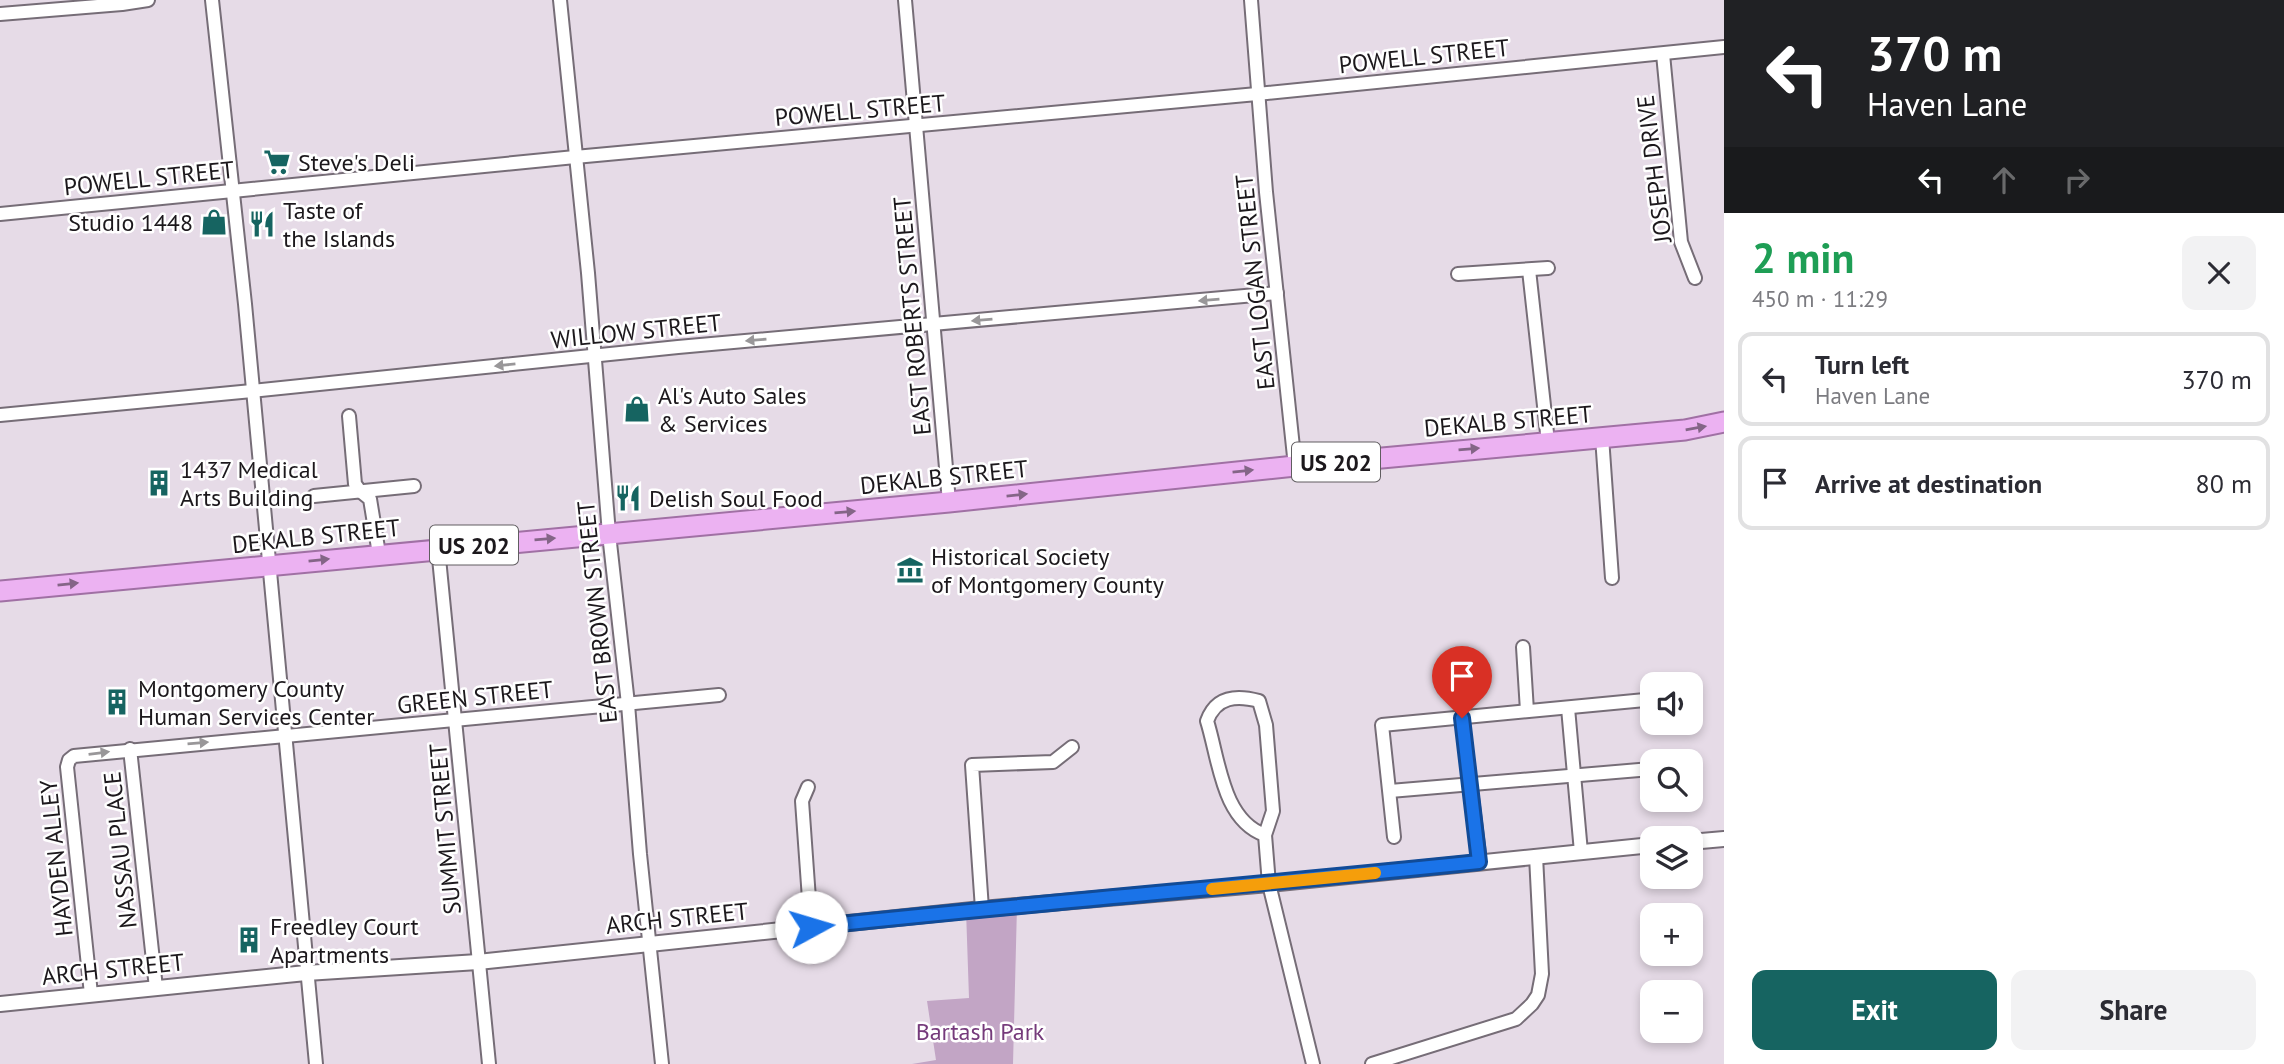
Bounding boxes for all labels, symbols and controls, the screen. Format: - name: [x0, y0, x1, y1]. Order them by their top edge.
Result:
- text: 370 m: [1867, 21, 2002, 85]
- icon: left: [1752, 28, 1843, 119]
- street label: POWELL STREET: [1337, 32, 1511, 80]
- text: Haven Lane: [1867, 83, 2027, 125]
- street label: POWELL STREET: [773, 87, 947, 133]
- street label: JOSEPH DRIVE: [1630, 93, 1679, 246]
- supermarket icon: Steve's Deli: [262, 147, 292, 177]
- place label: Steve's Deli: [298, 147, 415, 178]
- street label: POWELL STREET: [62, 154, 236, 202]
- icon: left: [1912, 161, 1950, 199]
- icon: ahead: [1985, 161, 2023, 199]
- icon: right: [2058, 161, 2096, 199]
- street label: EAST LOGAN STREET: [1228, 173, 1282, 391]
- place label: Taste of the Islands: [283, 195, 395, 254]
- street label: EAST ROBERTS STREET: [886, 195, 938, 437]
- place label: Studio 1448: [68, 207, 193, 238]
- shop icon: Studio 1448: [199, 207, 229, 237]
- restaurant icon: Taste of the Islands: [247, 209, 277, 239]
- text: 2 min: [1752, 230, 1854, 285]
- button: close: [2182, 236, 2256, 310]
- text: 450 m · 11:29: [1752, 284, 1888, 313]
- one-way arrow: [1198, 294, 1220, 305]
- street label: WILLOW STREET: [549, 307, 723, 355]
- one-way arrow: [971, 315, 993, 326]
- one-way arrow: [745, 335, 767, 346]
- text: Turn left: [1815, 348, 1909, 381]
- one-way arrow: [494, 360, 516, 371]
- icon: left: [1756, 360, 1794, 398]
- text: 370 m: [2181, 363, 2252, 396]
- place label: Al's Auto Sales & Services: [658, 380, 807, 439]
- text: Haven Lane: [1815, 381, 1930, 410]
- shop icon: Al's Auto Sales & Services: [622, 394, 652, 424]
- street label: DEKALB STREET: [1423, 398, 1593, 444]
- one-way arrow: [1685, 422, 1707, 433]
- road number: US 202: [1292, 442, 1380, 482]
- one-way arrow: [1458, 443, 1480, 454]
- street label: DEKALB STREET: [858, 453, 1030, 501]
- place label: 1437 Medical Arts Building: [180, 454, 318, 513]
- icon: arrive: [1756, 464, 1794, 502]
- one-way arrow: [1232, 466, 1254, 477]
- text: Arrive at destination: [1815, 467, 2042, 500]
- text: 80 m: [2196, 467, 2252, 500]
- building icon: 1437 Medical Arts Building: [144, 468, 174, 498]
- restaurant icon: Delish Soul Food: [613, 483, 643, 513]
- place label: Delish Soul Food: [649, 483, 823, 514]
- one-way arrow: [1006, 489, 1028, 500]
- street label: EAST BROWN STREET: [570, 499, 624, 725]
- one-way arrow: [834, 506, 856, 517]
- street label: DEKALB STREET: [230, 512, 402, 560]
- road number: US 202: [430, 526, 518, 565]
- one-way arrow: [534, 533, 556, 544]
- place label: Historical Society of Montgomery County: [931, 541, 1164, 600]
- one-way arrow: [308, 554, 330, 565]
- museum icon: Historical Society of Montgomery County: [895, 555, 925, 585]
- one-way arrow: [57, 579, 79, 590]
- pin: [1432, 646, 1492, 718]
- icon: arrive: [1443, 657, 1481, 695]
- map controls: [1640, 672, 1703, 1043]
- button: sound: [1640, 672, 1703, 735]
- place label: Montgomery County Human Services Center: [138, 673, 374, 732]
- street label: GREEN STREET: [395, 673, 555, 721]
- building icon: Montgomery County Human Services Center: [102, 687, 132, 717]
- one-way arrow: [187, 737, 209, 748]
- street label: SUMMIT STREET: [422, 742, 468, 916]
- one-way arrow: [88, 747, 110, 758]
- button: search: [1640, 749, 1703, 812]
- street label: NASSAU PLACE: [96, 770, 144, 930]
- street label: HAYDEN ALLEY: [32, 778, 80, 938]
- button: layers: [1640, 826, 1703, 889]
- position arrow: [774, 890, 848, 964]
- street label: ARCH STREET: [604, 895, 750, 941]
- button: +: [1640, 903, 1703, 966]
- place label: Freedley Court Apartments: [270, 911, 419, 970]
- building icon: Freedley Court Apartments: [234, 925, 264, 955]
- street label: ARCH STREET: [40, 946, 186, 992]
- button: Exit: [1752, 970, 1997, 1050]
- button: Share: [2011, 970, 2256, 1050]
- button: −: [1640, 980, 1703, 1043]
- park label: Bartash Park: [916, 1016, 1045, 1047]

